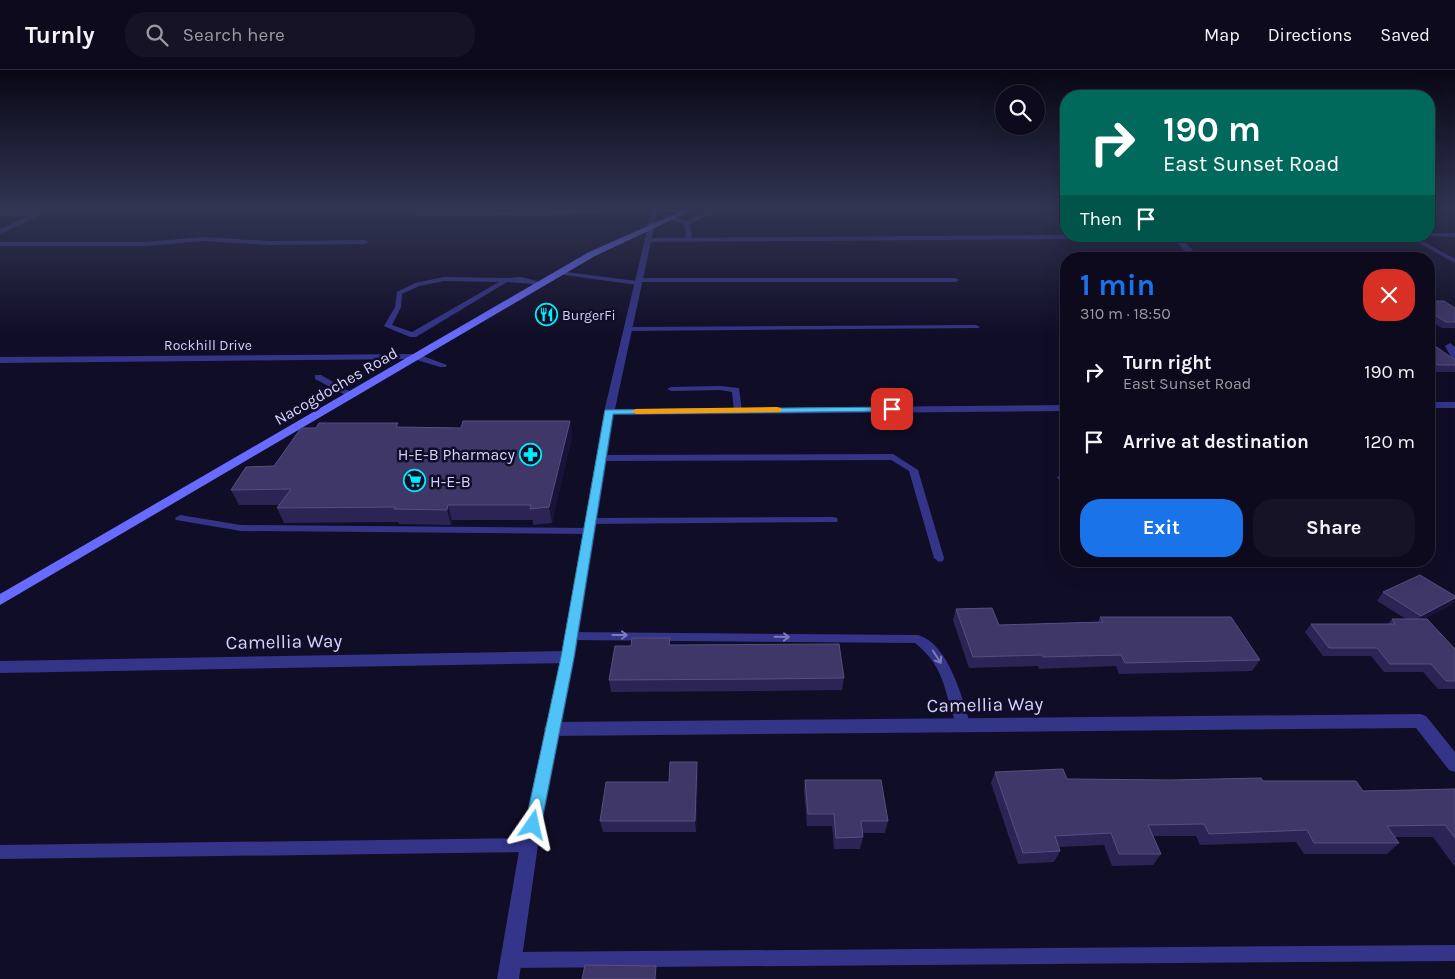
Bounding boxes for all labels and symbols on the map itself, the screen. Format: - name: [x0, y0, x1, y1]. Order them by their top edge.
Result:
- restaurant icon: BurgerFi: [534, 303, 558, 327]
- place label: BurgerFi: [562, 307, 616, 324]
- street label: Rockhill Drive: [164, 337, 252, 354]
- street label: Nacogdoches Road: [271, 343, 401, 429]
- pin: [871, 388, 913, 430]
- pharmacy icon: H-E-B Pharmacy: [519, 442, 543, 466]
- place label: H-E-B Pharmacy: [398, 445, 516, 464]
- supermarket icon: H-E-B: [402, 469, 426, 493]
- place label: H-E-B: [430, 472, 471, 491]
- street label: Camellia Way: [226, 630, 343, 654]
- one-way arrow: [612, 630, 628, 640]
- one-way arrow: [774, 632, 790, 642]
- one-way arrow: [932, 650, 942, 664]
- street label: Camellia Way: [927, 693, 1044, 717]
- position arrow: [506, 798, 558, 850]

